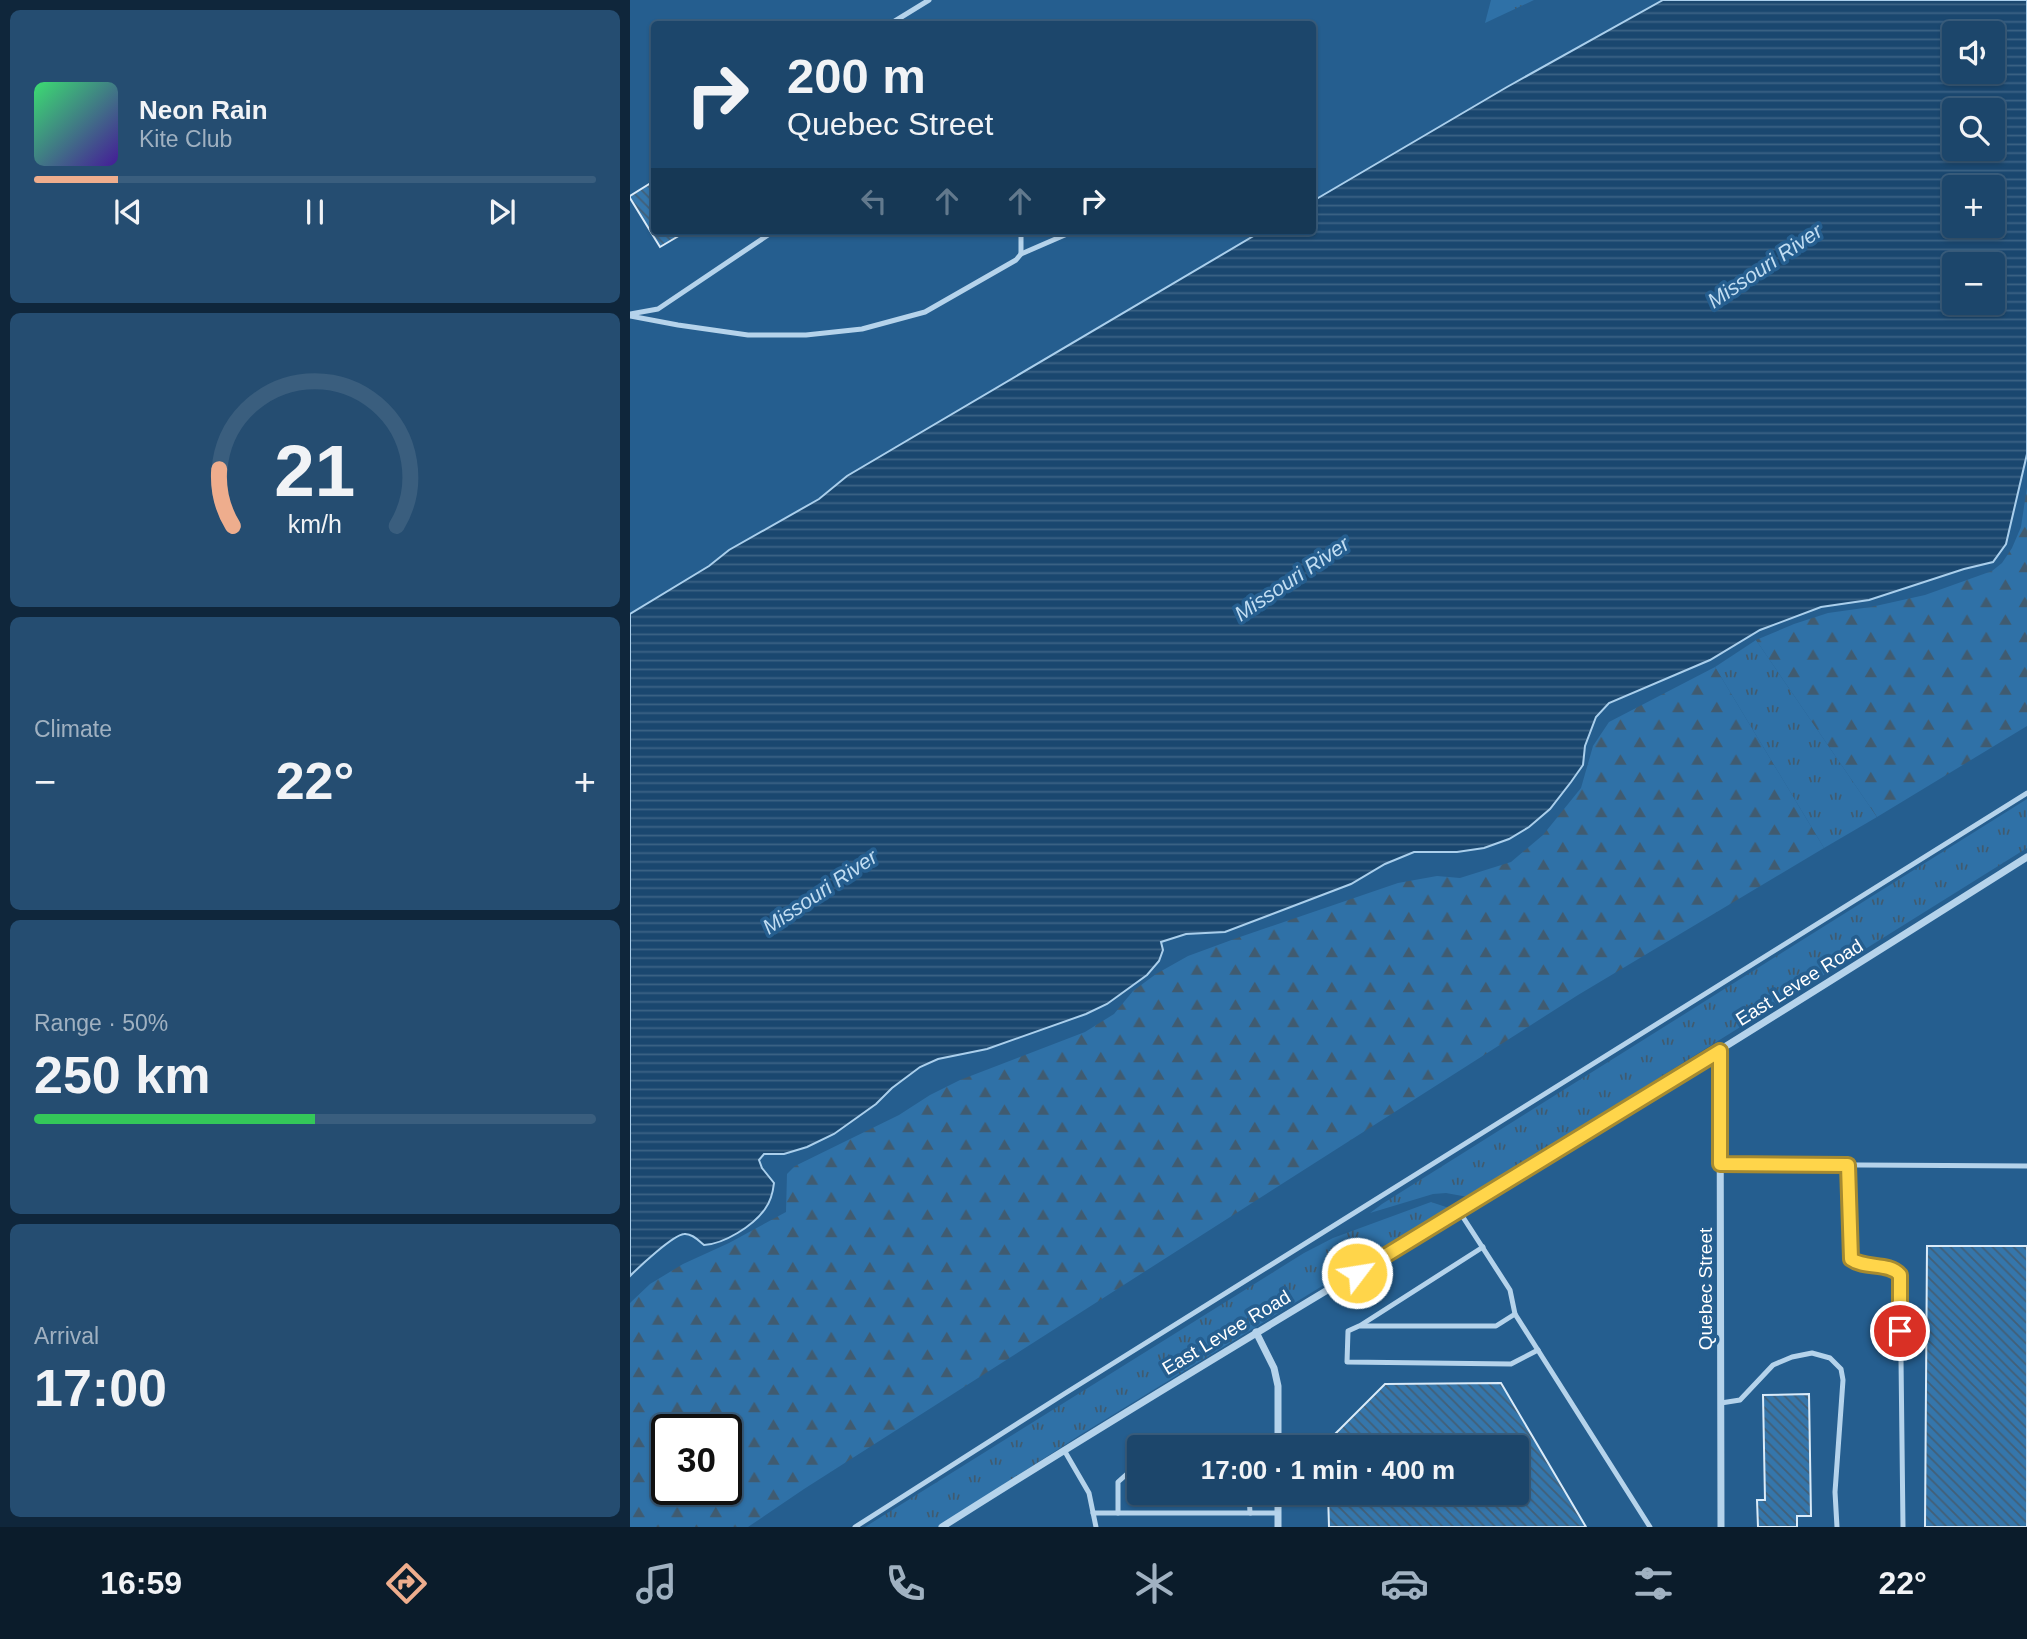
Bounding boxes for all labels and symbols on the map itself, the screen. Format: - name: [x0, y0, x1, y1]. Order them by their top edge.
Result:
- water label: Missouri River: [1703, 218, 1827, 312]
- water label: Missouri River: [1230, 531, 1354, 625]
- water label: Missouri River: [758, 844, 882, 938]
- street label: East Levee Road: [1732, 935, 1867, 1030]
- street label: Quebec Street: [1695, 1227, 1716, 1350]
- position arrow: [1320, 1236, 1394, 1310]
- street label: East Levee Road: [1158, 1286, 1294, 1379]
- pin: [1870, 1301, 1930, 1361]
- speed limit sign: 30: [651, 1414, 742, 1505]

